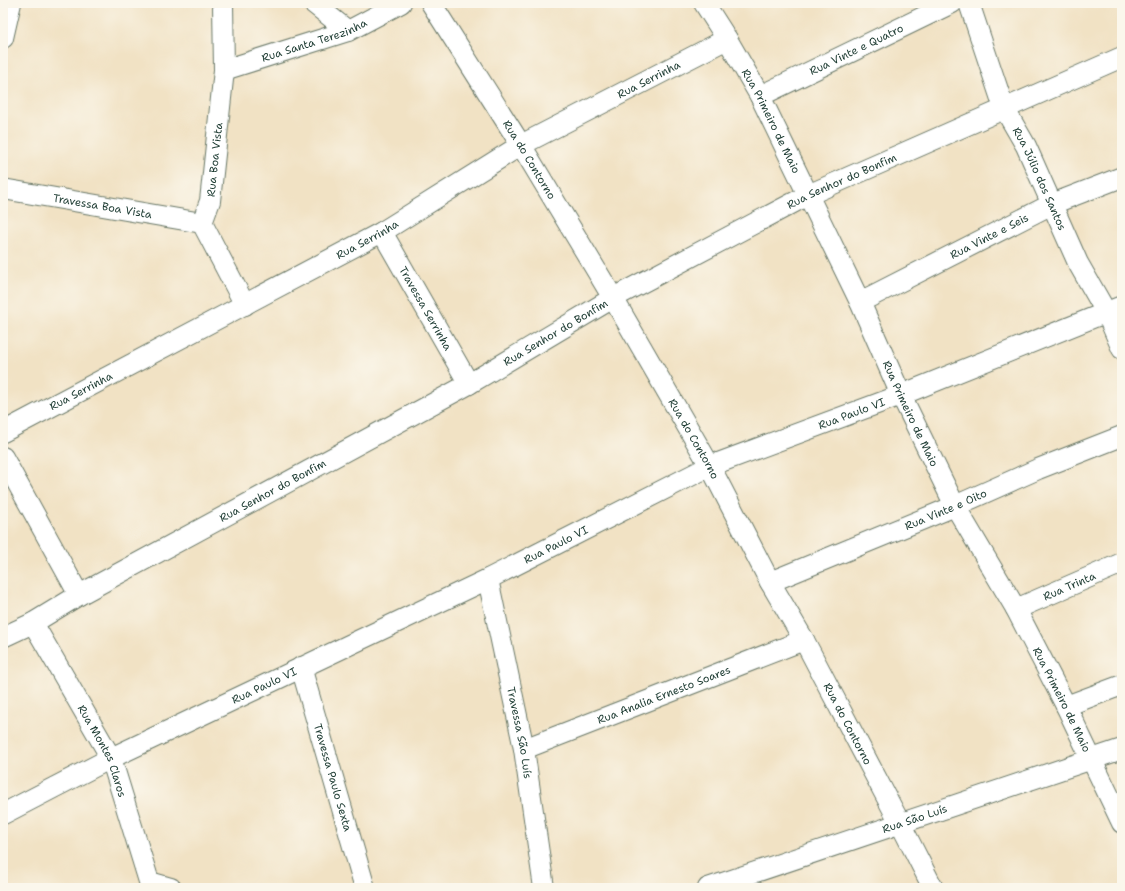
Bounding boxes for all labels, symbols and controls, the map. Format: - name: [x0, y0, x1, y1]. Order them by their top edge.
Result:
- street label: Rua Santa Terezinha: [260, 15, 370, 66]
- street label: Rua Vinte e Quatro: [807, 21, 906, 79]
- street label: Rua Serrinha: [615, 57, 683, 102]
- street label: Rua Primeiro de Maio: [738, 66, 804, 176]
- street label: Rua do Contorno: [499, 117, 559, 203]
- street label: Rua Boa Vista: [203, 122, 226, 198]
- street label: Rua Júlio dos Santos: [1009, 125, 1070, 233]
- street label: Rua Senhor do Bonfim: [784, 150, 899, 213]
- street label: Travessa Boa Vista: [52, 191, 153, 222]
- street label: Rua Vinte e Seis: [948, 210, 1031, 263]
- street label: Rua Serrinha: [334, 216, 402, 263]
- street label: Travessa Serrinha: [395, 264, 455, 354]
- street label: Rua Senhor do Bonfim: [501, 296, 611, 370]
- street label: Rua Primeiro de Maio: [879, 358, 942, 469]
- street label: Rua Serrinha: [47, 369, 115, 414]
- street label: Rua Paulo VI: [816, 395, 887, 433]
- street label: Rua do Contorno: [665, 396, 723, 482]
- street label: Rua Senhor do Bonfim: [217, 456, 329, 526]
- street label: Rua Vinte e Oito: [902, 486, 990, 534]
- street label: Rua Paulo VI: [521, 522, 591, 568]
- street label: Rua Trinta: [1041, 568, 1098, 604]
- street label: Rua Primeiro de Maio: [1029, 645, 1094, 755]
- street label: Rua Analia Ernesto Soares: [595, 662, 733, 728]
- street label: Rua Paulo VI: [229, 664, 299, 708]
- street label: Rua do Contorno: [820, 680, 875, 768]
- street label: Travessa São Luís: [503, 686, 535, 780]
- street label: Rua Montes Claros: [74, 702, 130, 799]
- street label: Travessa Paulo Sexta: [310, 722, 355, 833]
- street label: Rua São Luís: [880, 801, 949, 837]

